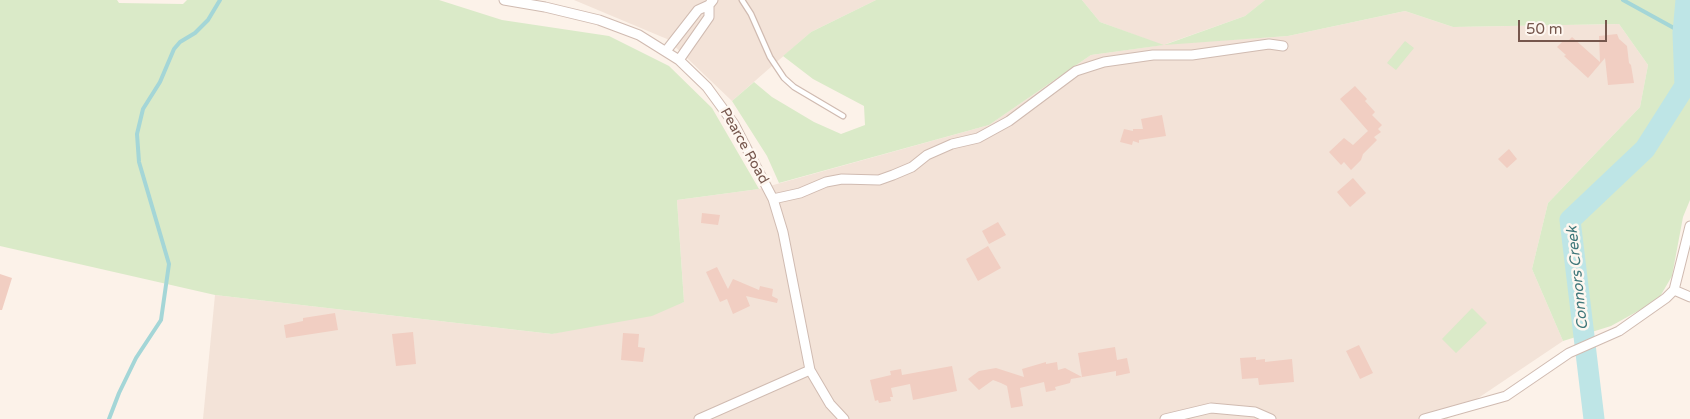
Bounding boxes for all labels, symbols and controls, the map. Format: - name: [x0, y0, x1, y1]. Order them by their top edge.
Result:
- scale bar: [1520, 10, 1609, 42]
- text: 50 m: [1526, 20, 1563, 38]
- street label: Pearce Road: [716, 105, 772, 187]
- water label: Connors Creek: [1564, 225, 1592, 331]

